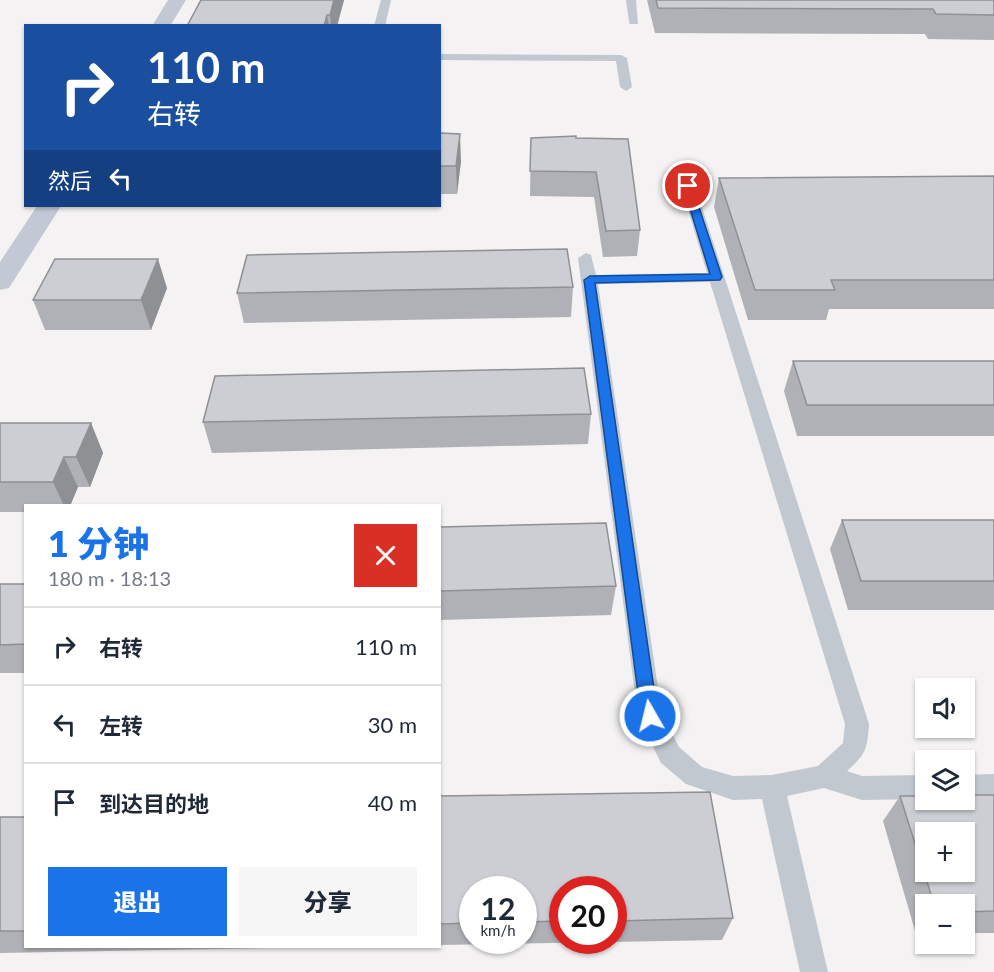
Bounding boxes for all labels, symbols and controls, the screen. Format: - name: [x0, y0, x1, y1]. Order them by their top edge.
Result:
- text: 110 m: [147, 42, 265, 92]
- icon: right: [48, 48, 126, 126]
- text: 右转: [147, 97, 201, 130]
- pin: [662, 160, 713, 211]
- icon: left: [104, 162, 137, 195]
- text: 然后: [48, 167, 92, 194]
- icon: arrive: [671, 169, 704, 202]
- text: 1 分钟: [48, 521, 149, 565]
- button: close: [354, 524, 417, 587]
- text: 180 m · 18:13: [48, 566, 171, 590]
- icon: right: [48, 630, 81, 663]
- text: 110 m: [355, 633, 417, 660]
- text: 右转: [99, 634, 143, 661]
- map controls: [915, 678, 975, 954]
- button: sound: [915, 678, 975, 738]
- position arrow: [618, 684, 682, 748]
- icon: left: [48, 708, 81, 741]
- text: 30 m: [368, 711, 417, 738]
- text: 左转: [99, 712, 143, 739]
- button: layers: [915, 750, 975, 810]
- icon: arrive: [48, 786, 81, 819]
- text: 40 m: [368, 789, 417, 816]
- text: 到达目的地: [99, 790, 209, 817]
- button: +: [915, 822, 975, 882]
- button: 退出: [48, 867, 227, 936]
- button: 分享: [239, 867, 417, 936]
- speed limit sign: 20: [549, 876, 627, 954]
- text: 12: [481, 890, 515, 926]
- button: −: [915, 894, 975, 954]
- text: km/h: [480, 921, 516, 939]

